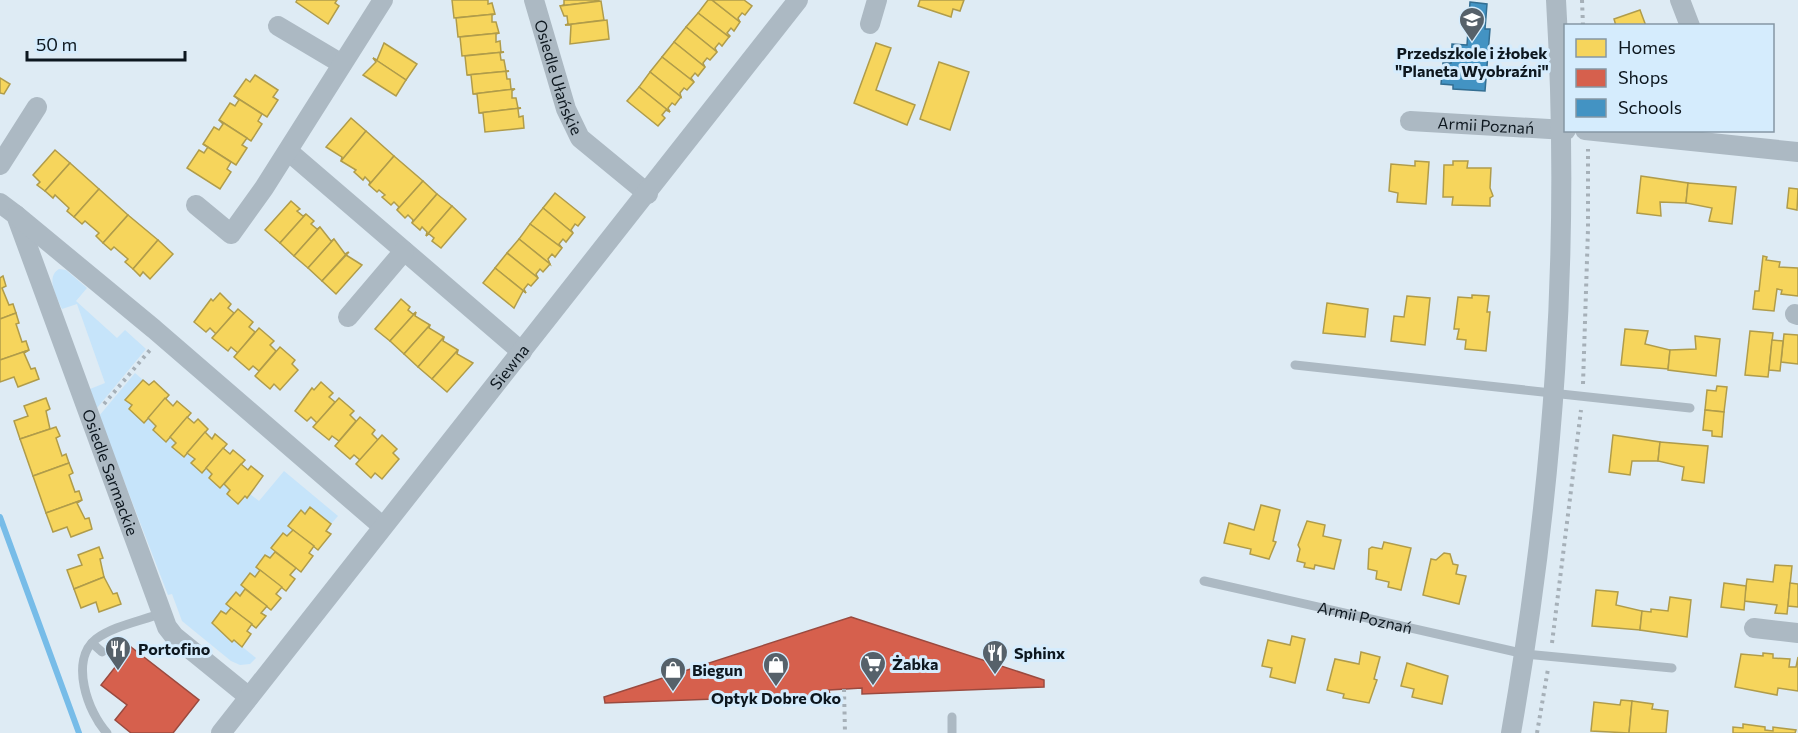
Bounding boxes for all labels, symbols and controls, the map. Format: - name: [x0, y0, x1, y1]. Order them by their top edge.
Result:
- school or university icon: Przedszkole i żłobek "Planeta Wyobraźni": [1457, 5, 1487, 43]
- street label: Osiedle Ułańskie: [531, 17, 587, 138]
- scale bar: [27, 24, 184, 62]
- legend: [1564, 24, 1774, 132]
- text: 50 m: [36, 33, 77, 55]
- text: Homes: [1618, 36, 1676, 58]
- place label: Przedszkole i żłobek "Planeta Wyobraźni": [1395, 43, 1549, 80]
- text: Shops: [1618, 66, 1668, 88]
- text: Schools: [1618, 96, 1682, 118]
- street label: Armii Poznań: [1437, 113, 1535, 137]
- street label: Siewna: [485, 340, 532, 393]
- street label: Osiedle Sarmackie: [79, 406, 143, 538]
- street label: Armii Poznań: [1316, 597, 1414, 637]
- restaurant icon: Portofino: [103, 634, 133, 672]
- restaurant icon: Sphinx: [980, 638, 1010, 676]
- place label: Portofino: [138, 639, 211, 658]
- place label: Sphinx: [1014, 643, 1065, 662]
- supermarket icon: Żabka: [858, 649, 888, 687]
- shop icon: Optyk Dobre Oko: [761, 650, 791, 688]
- place label: Żabka: [892, 654, 939, 673]
- shop icon: Biegun: [658, 655, 688, 693]
- place label: Biegun: [692, 660, 743, 679]
- place label: Optyk Dobre Oko: [711, 688, 842, 707]

